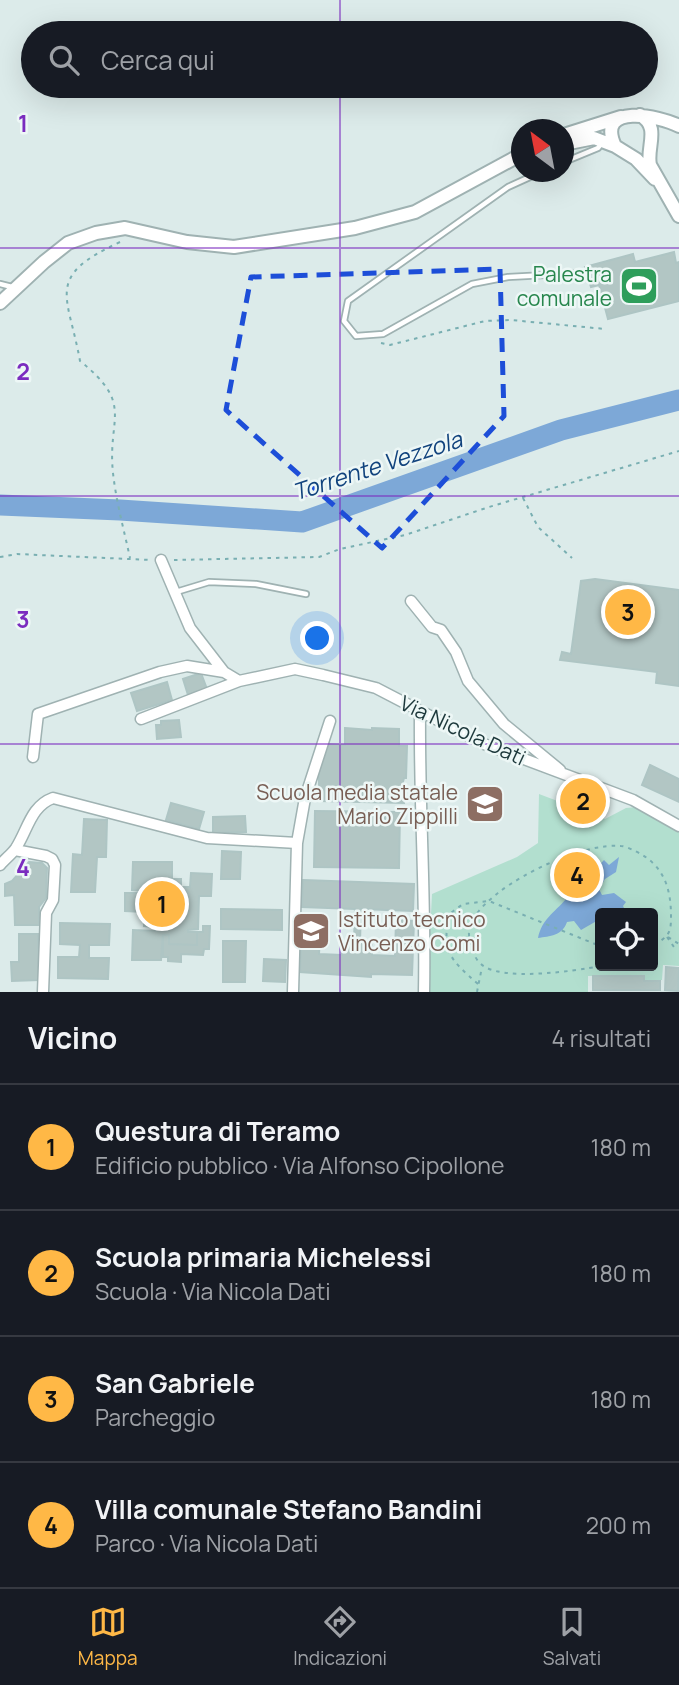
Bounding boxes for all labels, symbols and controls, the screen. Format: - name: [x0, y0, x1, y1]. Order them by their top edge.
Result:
- search box: [21, 21, 658, 98]
- icon: search: [45, 41, 83, 79]
- text: Cerca qui: [101, 42, 215, 78]
- text: 1: [18, 107, 28, 139]
- north arrow: [511, 119, 574, 182]
- place label: Palestra comunale: [517, 260, 612, 312]
- sports icon: Palestra comunale: [618, 265, 660, 307]
- text: 2: [16, 355, 30, 387]
- water label: Torrente Vezzola: [288, 422, 467, 507]
- pin: 3: [605, 586, 651, 638]
- text: 3: [16, 603, 30, 635]
- your location: [300, 621, 334, 655]
- street label: Via Nicola Dati: [396, 689, 530, 771]
- pin: 2: [560, 775, 606, 827]
- place label: Scuola media statale Mario Zippilli: [256, 778, 458, 830]
- school or university icon: Scuola media statale Mario Zippilli: [464, 783, 506, 825]
- pin: 4: [554, 849, 600, 901]
- text: 4: [16, 851, 30, 883]
- pin: 1: [139, 878, 185, 930]
- place label: Istituto tecnico Vincenzo Comi: [338, 905, 486, 957]
- map controls: [595, 908, 658, 971]
- button: locate: [595, 908, 658, 971]
- school or university icon: Istituto tecnico Vincenzo Comi: [290, 910, 332, 952]
- text: Vicino: [28, 1017, 117, 1058]
- text: 4 risultati: [552, 1022, 651, 1054]
- text: Questura di Teramo: [95, 1113, 340, 1149]
- text: 1: [46, 1131, 56, 1163]
- text: 180 m: [591, 1131, 651, 1163]
- text: Edificio pubblico · Via Alfonso Cipollone: [95, 1149, 504, 1181]
- text: Scuola primaria Michelessi: [95, 1239, 432, 1275]
- text: 2: [44, 1257, 58, 1289]
- text: 180 m: [591, 1257, 651, 1289]
- text: Scuola · Via Nicola Dati: [95, 1275, 331, 1307]
- text: San Gabriele: [95, 1365, 255, 1401]
- text: 3: [44, 1383, 58, 1415]
- text: 180 m: [591, 1383, 651, 1415]
- text: Parcheggio: [95, 1401, 215, 1433]
- text: Villa comunale Stefano Bandini: [95, 1491, 482, 1527]
- text: 4: [44, 1509, 58, 1541]
- text: 200 m: [586, 1509, 651, 1541]
- text: Parco · Via Nicola Dati: [95, 1527, 318, 1559]
- tab: Mappa: [78, 1603, 137, 1671]
- tab: Indicazioni: [293, 1603, 387, 1671]
- tab: Salvati: [543, 1603, 601, 1671]

